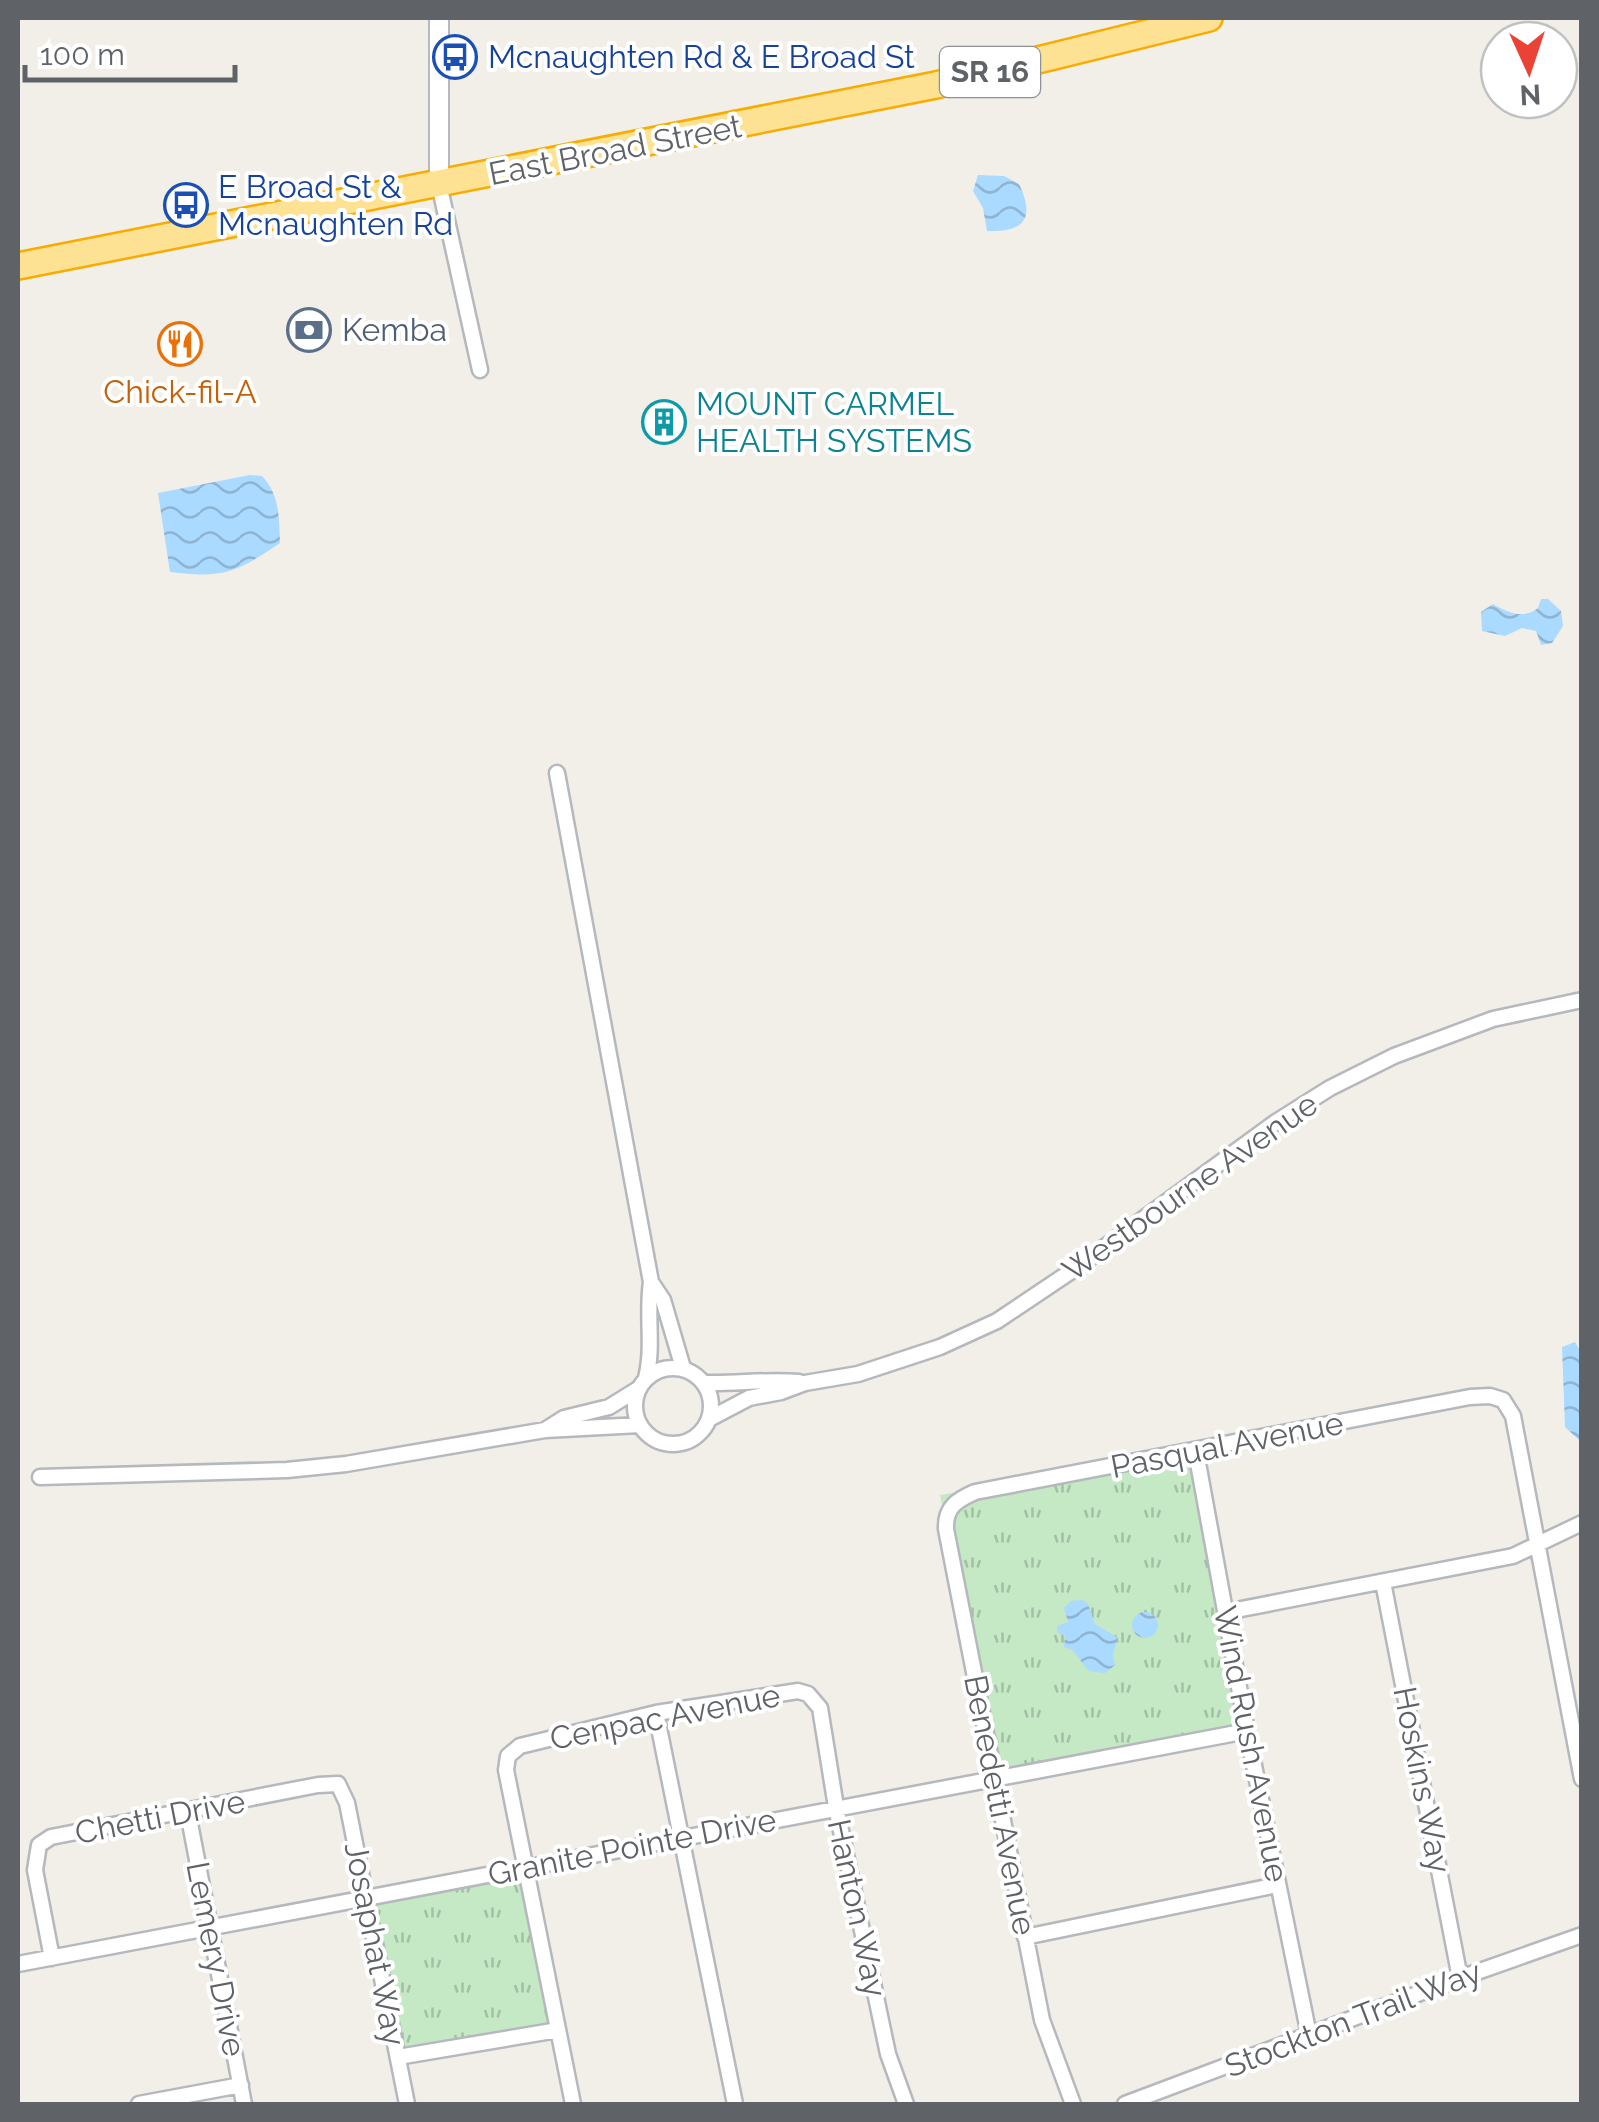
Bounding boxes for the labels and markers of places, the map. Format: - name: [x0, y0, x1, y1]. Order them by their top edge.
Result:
- bus stop icon: Mcnaughten Rd & E Broad St: [432, 34, 478, 80]
- place label: Mcnaughten Rd & E Broad St: [488, 38, 915, 75]
- place label: E Broad St & Mcnaughten Rd: [218, 168, 453, 242]
- bus stop icon: E Broad St & Mcnaughten Rd: [163, 182, 209, 228]
- bank icon: Kemba: [286, 307, 332, 353]
- place label: Kemba: [342, 311, 447, 348]
- restaurant icon: Chick-fil-A: [157, 321, 203, 367]
- place label: Chick-fil-A: [103, 373, 257, 410]
- place label: MOUNT CARMEL HEALTH SYSTEMS: [696, 385, 972, 459]
- building icon: MOUNT CARMEL HEALTH SYSTEMS: [641, 399, 687, 445]

